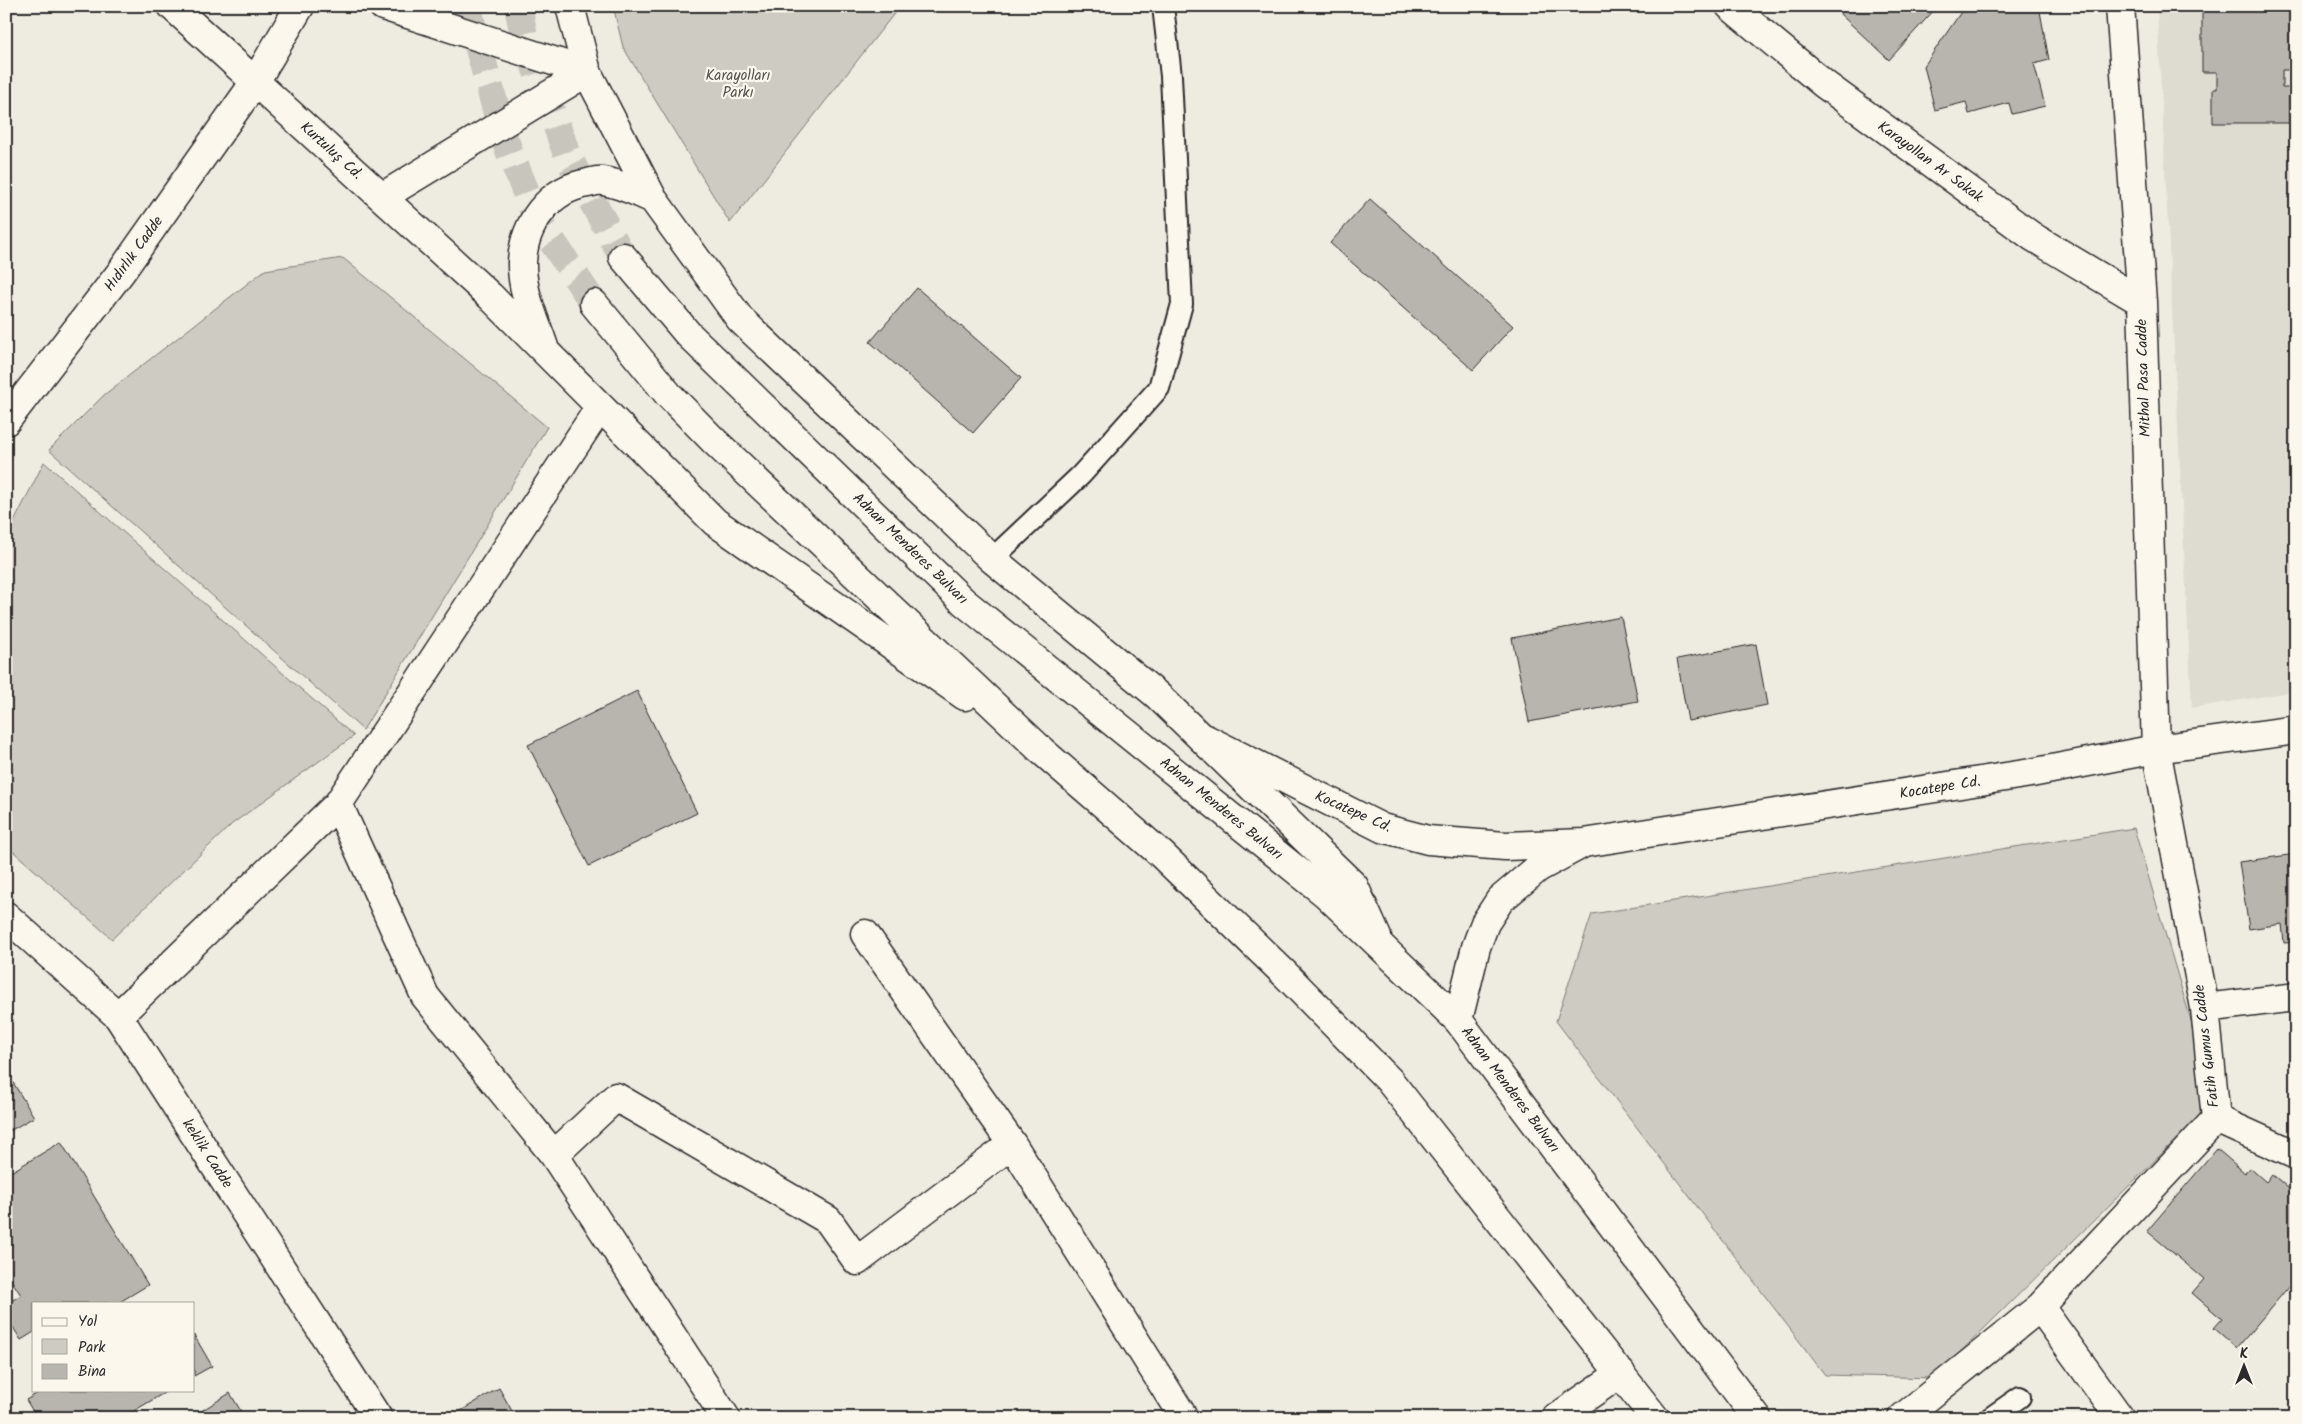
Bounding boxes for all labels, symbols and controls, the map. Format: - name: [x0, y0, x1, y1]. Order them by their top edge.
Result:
- park label: Karayolları Parkı: [706, 64, 771, 105]
- street label: Karayollan Ar Sokak: [1872, 115, 1989, 209]
- street label: Kurtuluş Cd.: [294, 116, 368, 186]
- street label: Hıdırlık Cadde: [98, 211, 170, 297]
- street label: Mithal Pasa Cadde: [2130, 318, 2158, 438]
- street label: Adnan Menderes Bulvarı: [847, 487, 974, 611]
- street label: Adnan Menderes Bulvarı: [1154, 751, 1288, 867]
- street label: Kocatepe Cd.: [1898, 770, 1982, 806]
- street label: Kocatepe Cd.: [1311, 784, 1395, 840]
- street label: Fatih Gumus Cadde: [2188, 983, 2226, 1109]
- street label: Adnan Menderes Bulvarı: [1454, 1022, 1566, 1158]
- street label: keklik Cadde: [175, 1114, 239, 1194]
- legend: [32, 1302, 195, 1392]
- text: Yol: [78, 1310, 97, 1334]
- text: Park: [78, 1336, 106, 1360]
- north arrow: [2220, 1342, 2270, 1392]
- text: K: [2240, 1343, 2249, 1365]
- text: Bina: [78, 1360, 106, 1384]

